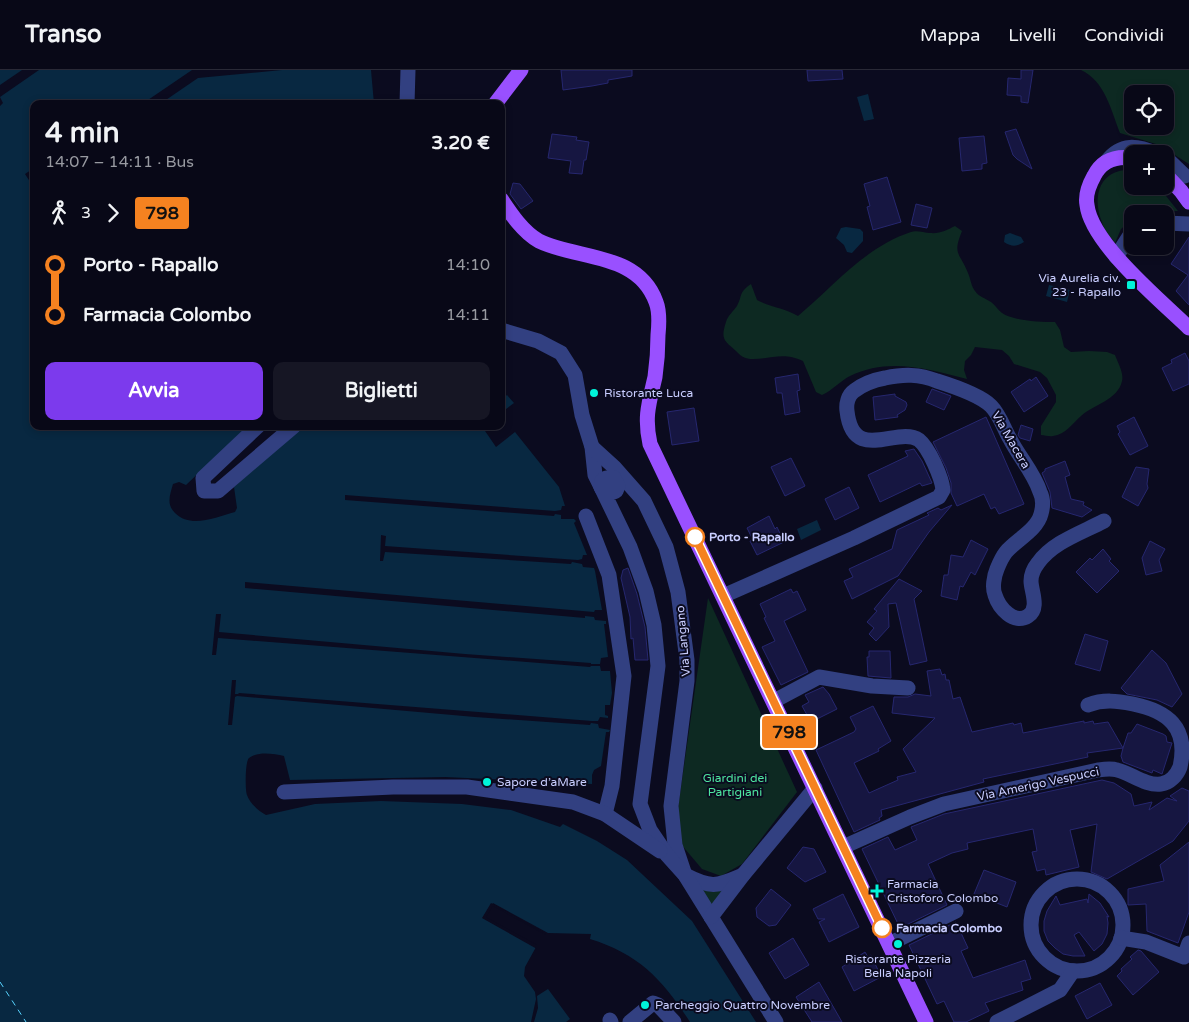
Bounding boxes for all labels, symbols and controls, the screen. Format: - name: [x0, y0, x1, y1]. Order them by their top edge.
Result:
- text: Transo: [25, 20, 102, 49]
- text: Mappa: [920, 24, 980, 46]
- text: Livelli: [1008, 24, 1056, 46]
- text: Condividi: [1084, 24, 1164, 46]
- map controls: [1124, 85, 1174, 255]
- button: locate: [1124, 85, 1174, 135]
- text: 4 min: [45, 116, 120, 150]
- text: 3.20 €: [431, 132, 490, 154]
- button: +: [1124, 145, 1174, 195]
- text: 14:07 – 14:11 · Bus: [45, 152, 194, 172]
- icon: walk: [45, 199, 73, 227]
- icon: forward: [99, 199, 127, 227]
- text: 798: [145, 202, 179, 224]
- text: 3: [81, 203, 91, 223]
- button: −: [1124, 205, 1174, 255]
- text: Porto - Rapallo: [83, 254, 219, 276]
- text: 14:10: [446, 255, 490, 275]
- place label: Via Aurelia civ. 23 - Rapallo: [1038, 271, 1121, 299]
- marker: Via Aurelia civ. 23 - Rapallo: [1125, 279, 1137, 291]
- text: Farmacia Colombo: [83, 304, 251, 326]
- text: 14:11: [446, 305, 490, 325]
- button: Avvia: [45, 362, 263, 420]
- button: Biglietti: [273, 362, 490, 420]
- place label: Ristorante Luca: [604, 386, 693, 400]
- marker: Ristorante Luca: [588, 387, 600, 399]
- street label: Via Macera: [989, 409, 1033, 471]
- marker: Porto - Rapallo: [685, 527, 705, 547]
- place label: Porto - Rapallo: [709, 530, 795, 545]
- street label: Via Langano: [673, 605, 693, 677]
- line badge: 798: [760, 716, 818, 748]
- text: 798: [772, 721, 806, 743]
- street label: Via Amerigo Vespucci: [976, 764, 1100, 804]
- park label: Giardini dei Partigiani: [703, 771, 767, 799]
- place label: Sapore d’aMare: [497, 775, 587, 789]
- marker: Sapore d’aMare: [481, 776, 493, 788]
- place label: Farmacia Cristoforo Colombo: [887, 877, 998, 905]
- marker: Farmacia Cristoforo Colombo: [871, 885, 883, 897]
- marker: Farmacia Colombo: [872, 918, 892, 938]
- place label: Farmacia Colombo: [896, 921, 1002, 935]
- marker: Ristorante Pizzeria Bella Napoli: [892, 938, 904, 950]
- place label: Ristorante Pizzeria Bella Napoli: [845, 952, 951, 980]
- place label: Parcheggio Quattro Novembre: [655, 998, 830, 1012]
- marker: Parcheggio Quattro Novembre: [639, 999, 651, 1011]

